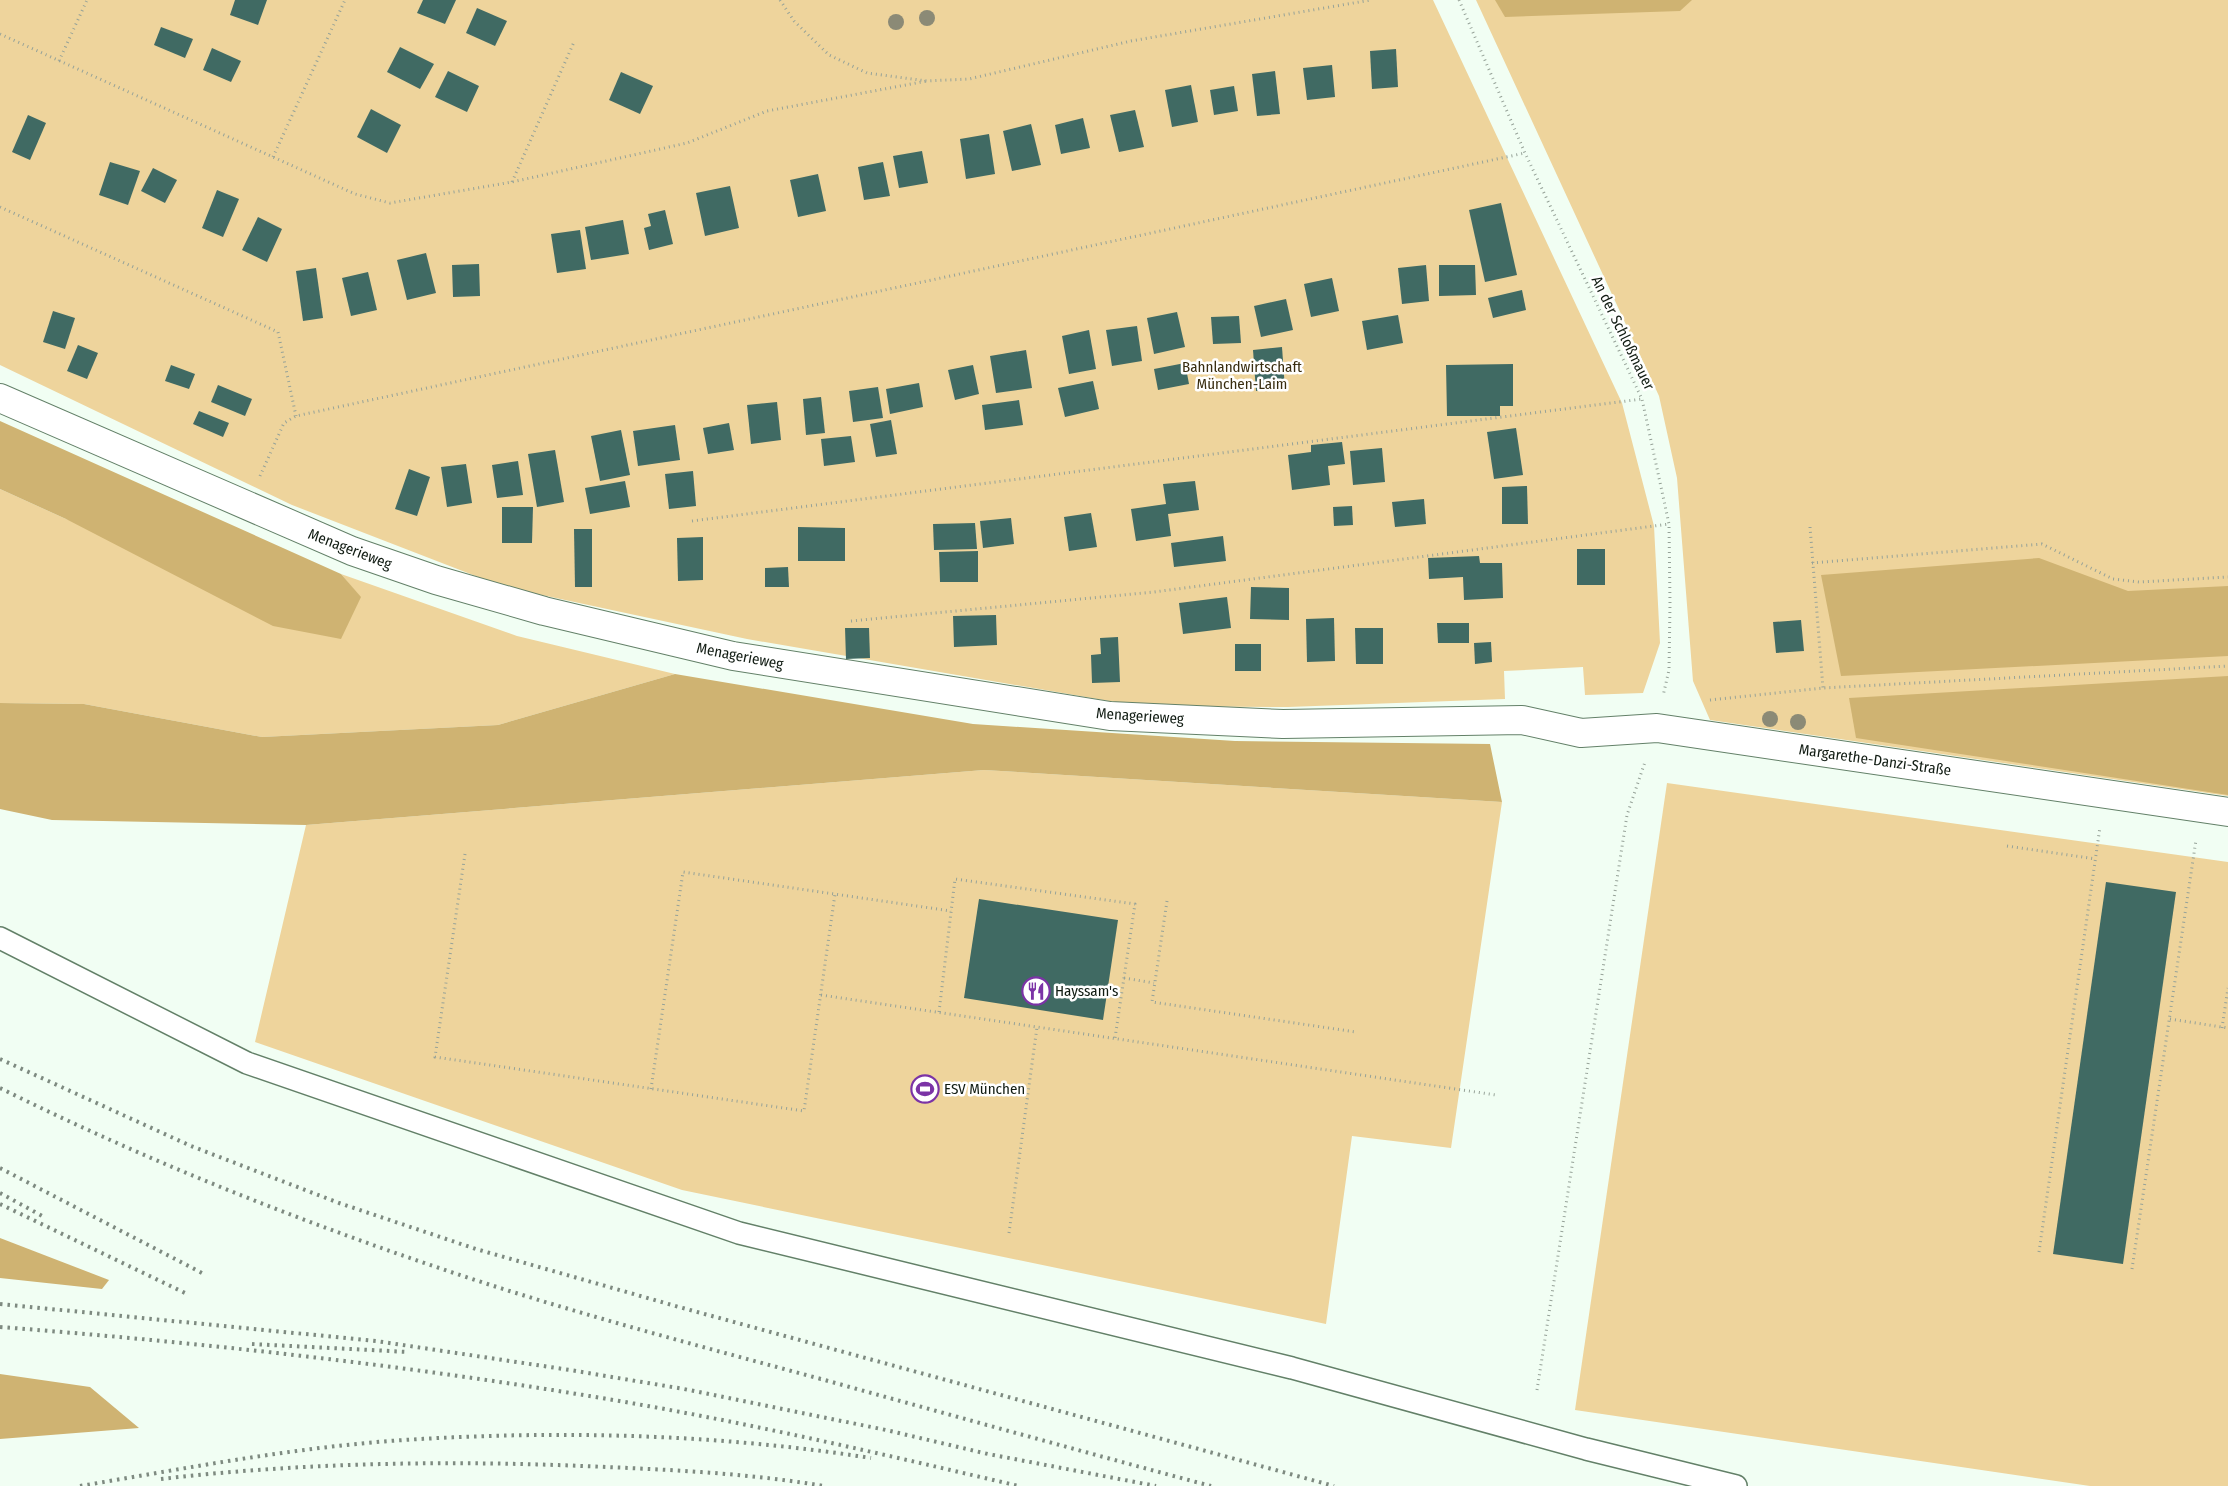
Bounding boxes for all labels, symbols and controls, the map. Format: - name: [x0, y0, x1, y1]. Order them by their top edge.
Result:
- street label: An der Schloßmauer: [1588, 273, 1659, 394]
- park label: Bahnlandwirtschaft München-Laim: [1182, 358, 1302, 393]
- street label: Menagerieweg: [306, 525, 394, 573]
- street label: Menagerieweg: [695, 639, 785, 673]
- street label: Menagerieweg: [1095, 704, 1185, 728]
- street label: Margarethe-Danzi-Straße: [1798, 740, 1952, 780]
- restaurant icon: Hayssam's: [1021, 976, 1051, 1006]
- place label: Hayssam's: [1055, 982, 1118, 1000]
- sports icon: ESV München: [910, 1074, 940, 1104]
- place label: ESV München: [944, 1080, 1025, 1098]

